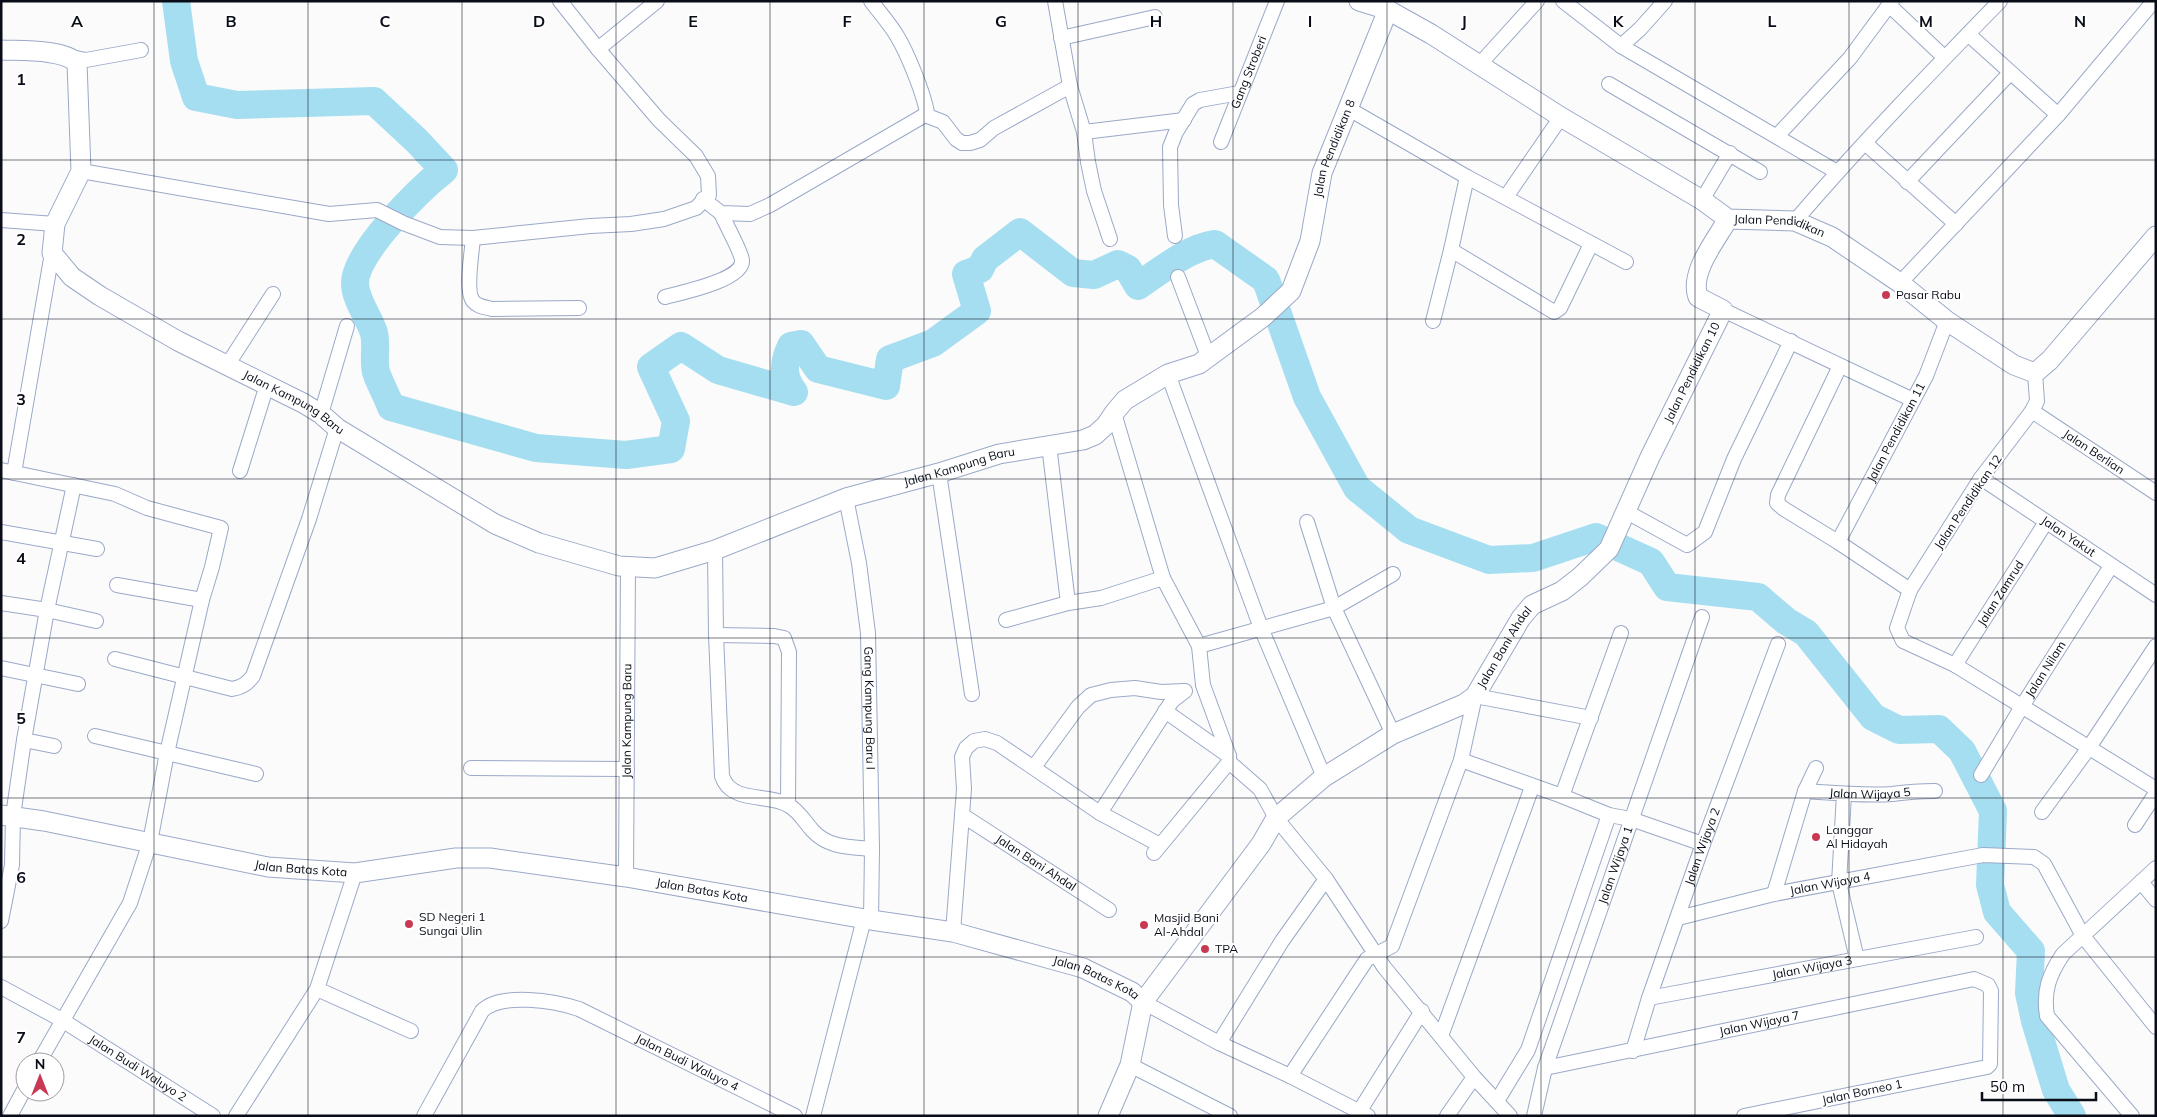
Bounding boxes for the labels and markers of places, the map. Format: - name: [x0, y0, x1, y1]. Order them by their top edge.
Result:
- place label: Pasar Rabu: [1896, 287, 1961, 302]
- marker: Pasar Rabu: [1880, 289, 1892, 301]
- place label: Langgar Al Hidayah: [1826, 822, 1888, 851]
- marker: Langgar Al Hidayah: [1810, 831, 1822, 843]
- place label: SD Negeri 1 Sungai Ulin: [419, 909, 485, 938]
- place label: Masjid Bani Al-Ahdal: [1154, 910, 1219, 939]
- marker: SD Negeri 1 Sungai Ulin: [403, 918, 415, 930]
- marker: Masjid Bani Al-Ahdal: [1138, 919, 1150, 931]
- place label: TPA: [1215, 941, 1238, 956]
- marker: TPA: [1199, 943, 1211, 955]

